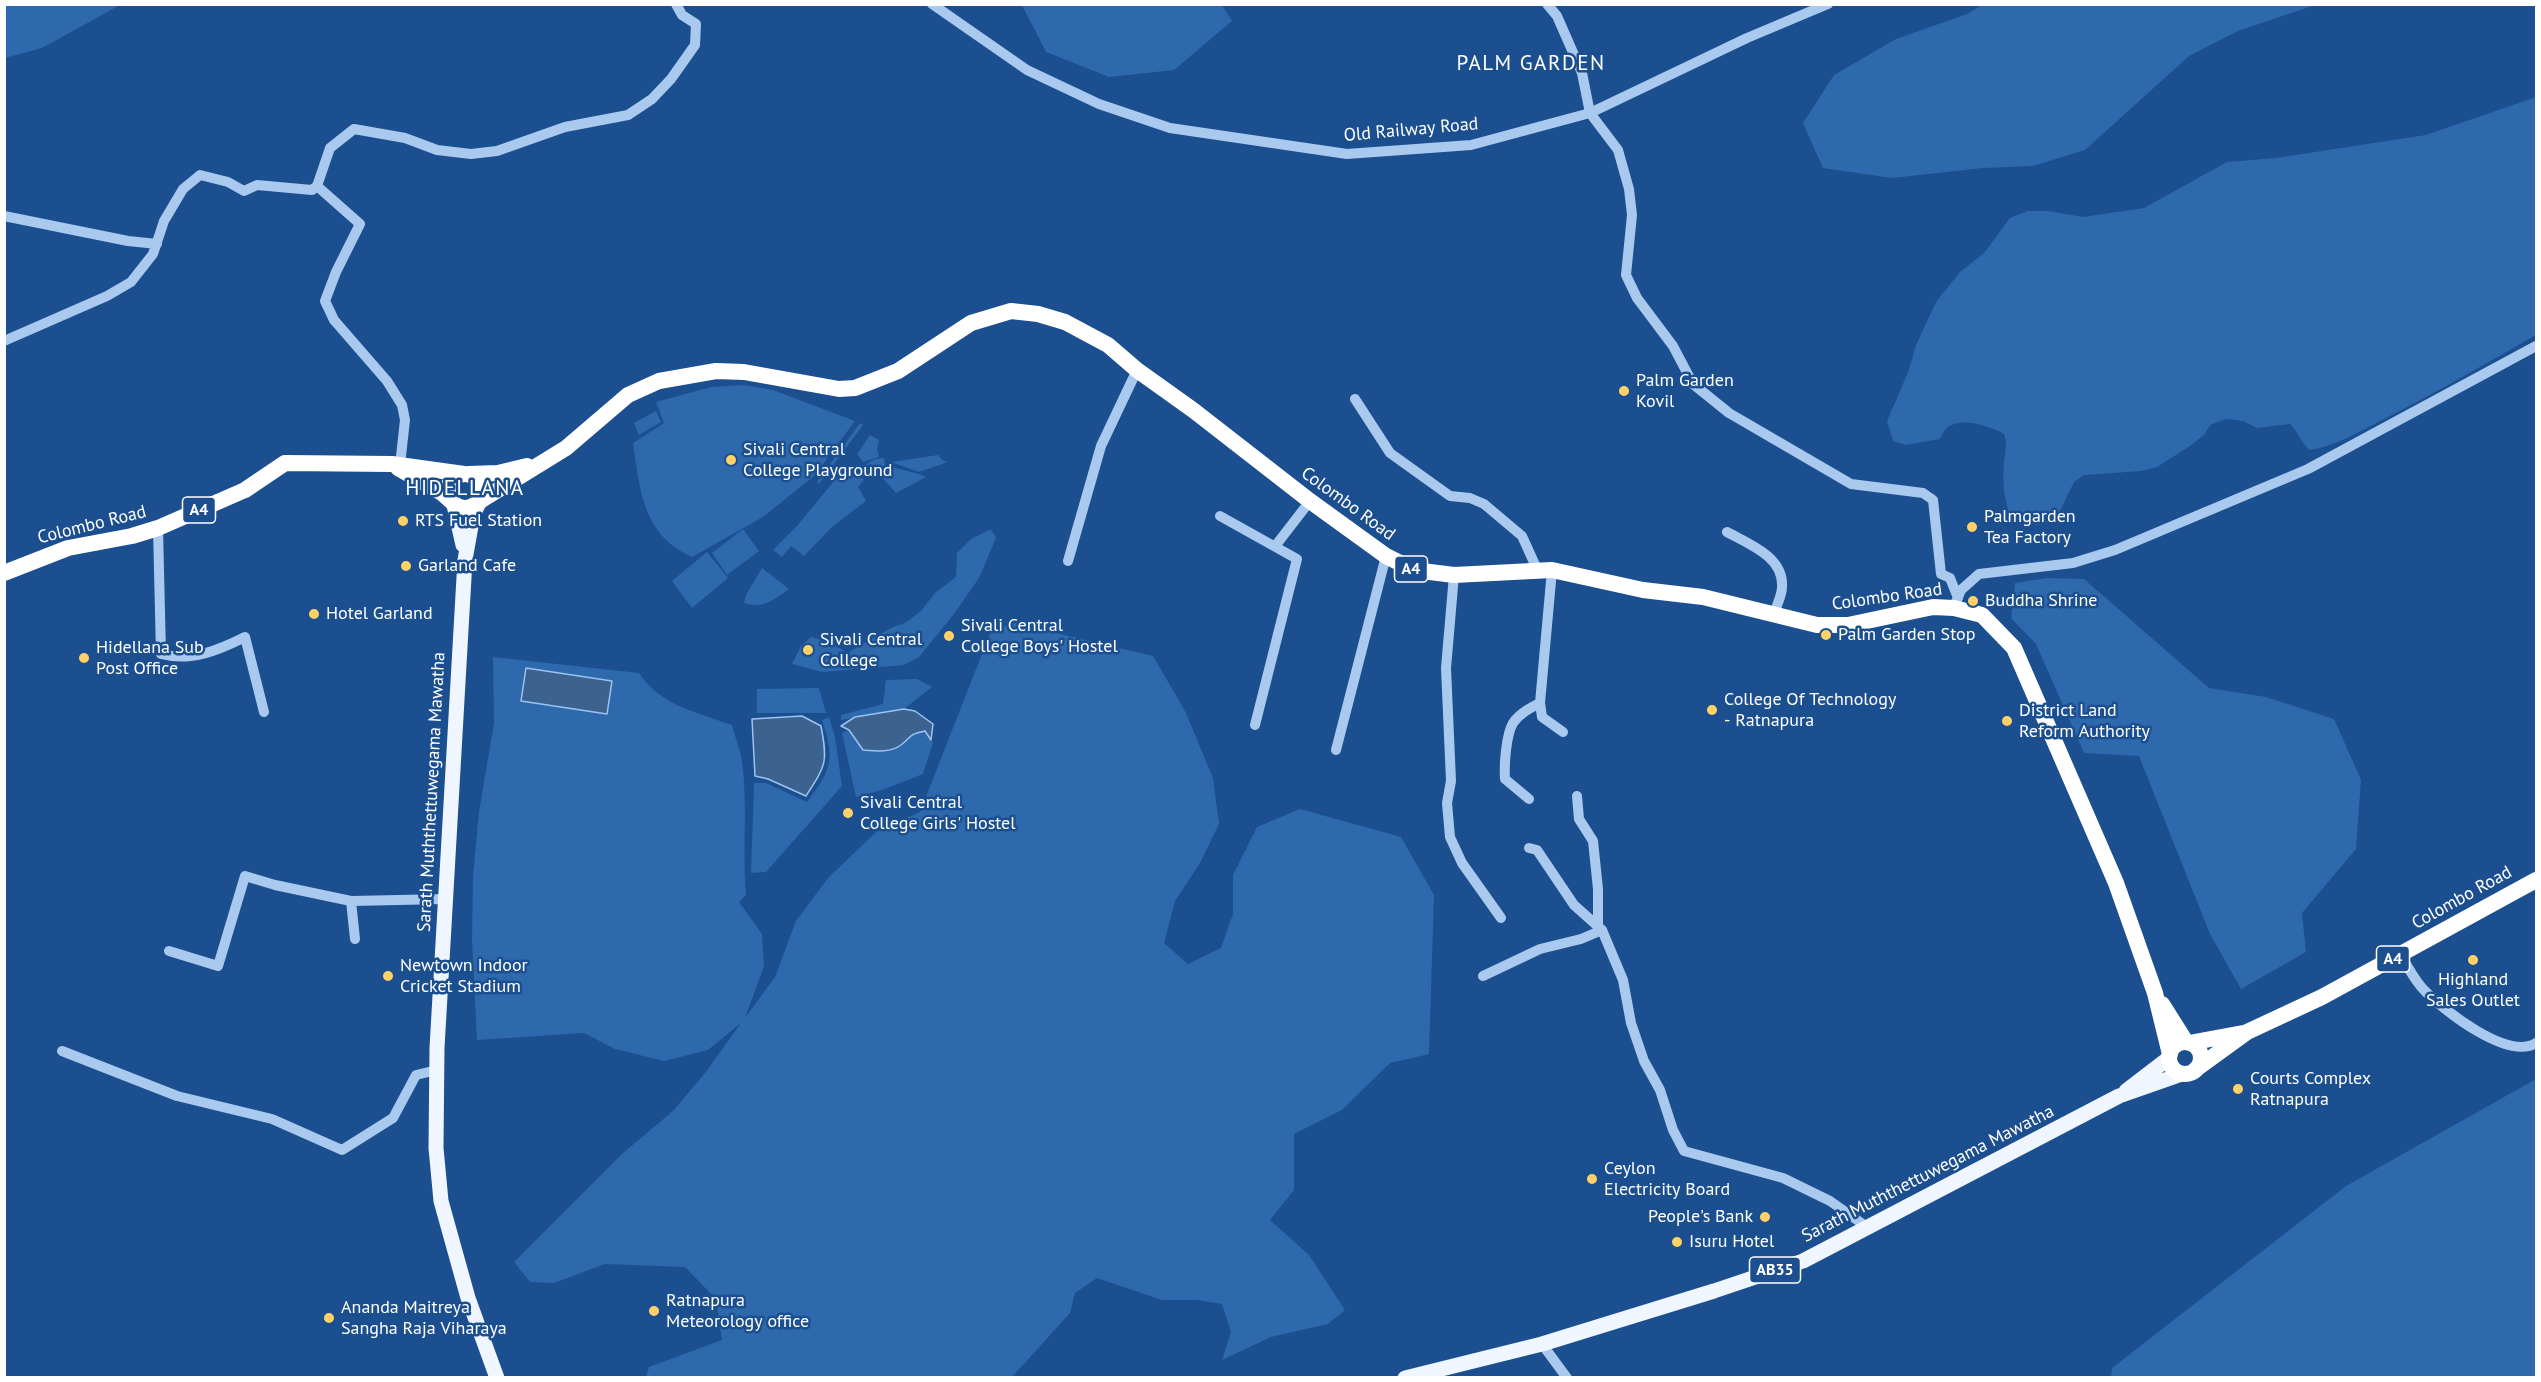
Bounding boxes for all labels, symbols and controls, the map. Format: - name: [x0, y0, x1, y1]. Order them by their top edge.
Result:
- district label: PALM GARDEN: [1456, 51, 1606, 77]
- street label: Old Railway Road: [1343, 113, 1479, 147]
- place label: Palm Garden Kovil: [1636, 370, 1734, 412]
- marker: Palm Garden Kovil: [1617, 384, 1631, 398]
- place label: Sivali Central College Playground: [743, 439, 892, 482]
- marker: Sivali Central College Playground: [724, 453, 738, 467]
- street label: Colombo Road: [1297, 463, 1399, 545]
- district label: HIDELLANA: [405, 476, 525, 502]
- road number: A4: [182, 497, 216, 523]
- street label: Colombo Road: [35, 501, 149, 549]
- place label: Palmgarden Tea Factory: [1984, 506, 2076, 548]
- place label: RTS Fuel Station: [415, 510, 542, 532]
- marker: RTS Fuel Station: [396, 514, 410, 528]
- marker: Palmgarden Tea Factory: [1965, 520, 1979, 534]
- place label: Garland Cafe: [418, 555, 516, 577]
- road number: A4: [1394, 556, 1428, 582]
- marker: Garland Cafe: [399, 559, 413, 573]
- street label: Colombo Road: [1830, 579, 1944, 615]
- place label: Buddha Shrine: [1985, 590, 2097, 612]
- marker: Buddha Shrine: [1966, 594, 1980, 608]
- place label: Hotel Garland: [326, 603, 433, 625]
- marker: Hotel Garland: [307, 607, 321, 621]
- place label: Sivali Central College Boys' Hostel: [961, 615, 1118, 658]
- place label: Palm Garden Stop: [1838, 624, 1975, 646]
- marker: Palm Garden Stop: [1819, 628, 1833, 642]
- place label: Sivali Central College: [820, 629, 922, 672]
- marker: Sivali Central College Boys' Hostel: [942, 629, 956, 643]
- place label: Hidellana Sub Post Office: [96, 637, 204, 680]
- marker: Sivali Central College: [801, 643, 815, 657]
- marker: Hidellana Sub Post Office: [77, 651, 91, 665]
- street label: Sarath Muththettuwegama Mawatha: [414, 651, 450, 933]
- place label: College Of Technology - Ratnapura: [1724, 689, 1896, 732]
- place label: District Land Reform Authority: [2019, 700, 2150, 742]
- marker: College Of Technology - Ratnapura: [1705, 703, 1719, 717]
- marker: District Land Reform Authority: [2000, 714, 2014, 728]
- place label: Sivali Central College Girls' Hostel: [860, 792, 1016, 834]
- marker: Sivali Central College Girls' Hostel: [841, 806, 855, 820]
- street label: Colombo Road: [2408, 862, 2516, 934]
- road number: A4: [2376, 946, 2410, 972]
- marker: Highland Sales Outlet: [2466, 953, 2480, 967]
- place label: Newtown Indoor Cricket Stadium: [400, 955, 528, 998]
- marker: Newtown Indoor Cricket Stadium: [381, 969, 395, 983]
- place label: Highland Sales Outlet: [2426, 969, 2520, 1012]
- place label: Courts Complex Ratnapura: [2250, 1068, 2371, 1110]
- marker: Courts Complex Ratnapura: [2231, 1082, 2245, 1096]
- street label: Sarath Muththettuwegama Mawatha: [1798, 1101, 2058, 1247]
- place label: Ceylon Electricity Board: [1604, 1158, 1730, 1200]
- marker: Ceylon Electricity Board: [1585, 1172, 1599, 1186]
- place label: People's Bank: [1648, 1206, 1753, 1228]
- marker: People's Bank: [1758, 1210, 1772, 1224]
- place label: Isuru Hotel: [1689, 1231, 1774, 1253]
- marker: Isuru Hotel: [1670, 1235, 1684, 1249]
- road number: AB35: [1750, 1257, 1800, 1283]
- place label: Ratnapura Meteorology office: [666, 1290, 809, 1332]
- place label: Ananda Maitreya Sangha Raja Viharaya: [341, 1297, 507, 1340]
- marker: Ratnapura Meteorology office: [647, 1304, 661, 1318]
- marker: Ananda Maitreya Sangha Raja Viharaya: [322, 1311, 336, 1325]

